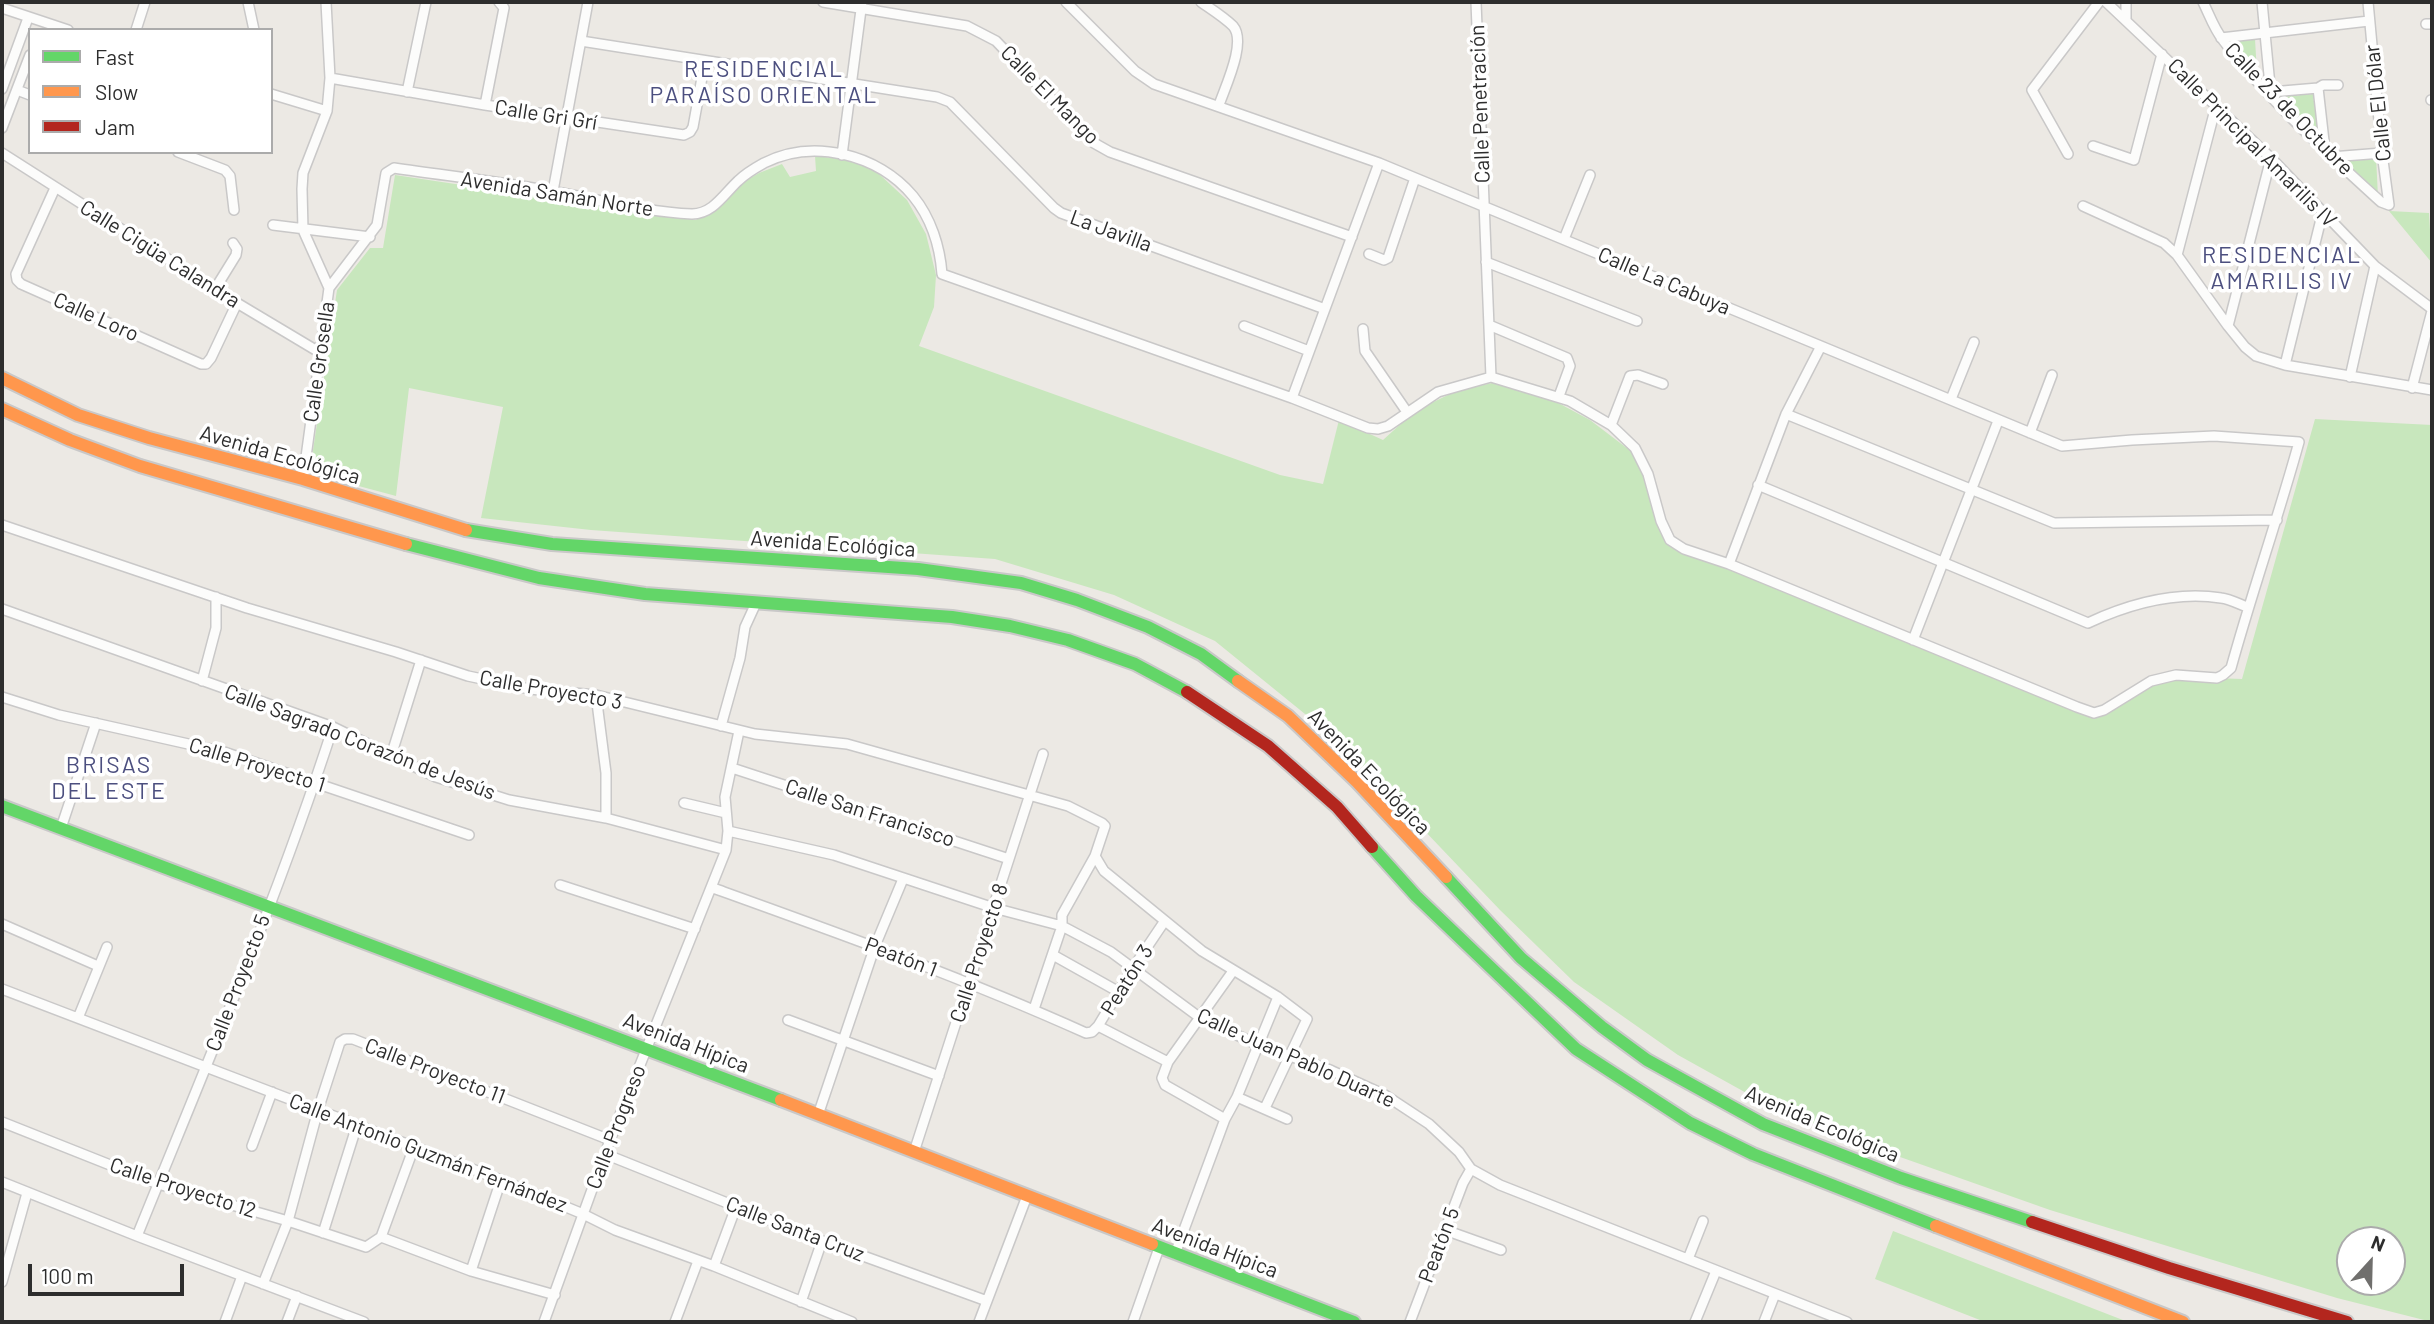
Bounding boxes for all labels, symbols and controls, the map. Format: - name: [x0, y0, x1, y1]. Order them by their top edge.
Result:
- street label: Calle Penetración: [1465, 24, 1495, 184]
- legend: [28, 28, 273, 154]
- street label: Calle 23 de Octubre: [2219, 38, 2359, 180]
- street label: Calle El Mango: [995, 40, 1105, 150]
- street label: Calle El Dólar: [2359, 43, 2397, 163]
- text: Fast: [95, 44, 135, 69]
- street label: Calle Principal Amarilis IV: [2162, 53, 2342, 233]
- district label: RESIDENCIAL PARAÍSO ORIENTAL: [652, 55, 876, 109]
- text: Slow: [95, 79, 138, 104]
- street label: Calle Gri Grí: [493, 94, 599, 136]
- text: Jam: [95, 114, 135, 139]
- street label: Avenida Samán Norte: [459, 166, 655, 222]
- street label: Calle Cigüa Calandra: [75, 195, 245, 313]
- street label: La Javilla: [1067, 205, 1155, 257]
- district label: RESIDENCIAL AMARILIS IV: [2203, 241, 2361, 295]
- street label: Calle La Cabuya: [1594, 242, 1734, 320]
- street label: Calle Loro: [49, 287, 143, 347]
- street label: Calle Grosella: [298, 300, 340, 424]
- street label: Avenida Ecológica: [197, 420, 363, 490]
- street label: Avenida Ecológica: [750, 526, 916, 562]
- street label: Calle Proyecto 3: [478, 665, 624, 715]
- street label: Calle Sagrado Corazón de Jesús: [221, 679, 499, 805]
- street label: Avenida Ecológica: [1302, 704, 1436, 840]
- street label: Calle Proyecto 1: [186, 732, 328, 798]
- district label: BRISAS DEL ESTE: [52, 751, 166, 805]
- street label: Calle San Francisco: [782, 774, 958, 852]
- street label: Calle Proyecto 8: [945, 880, 1013, 1026]
- street label: Calle Proyecto 5: [200, 911, 276, 1055]
- street label: Peatón 1: [861, 932, 941, 982]
- street label: Peatón 3: [1095, 940, 1159, 1020]
- street label: Calle Juan Pablo Duarte: [1193, 1003, 1399, 1113]
- street label: Avenida Hípica: [619, 1007, 753, 1079]
- street label: Calle Proyecto 11: [361, 1033, 509, 1109]
- street label: Calle Progreso: [581, 1061, 651, 1193]
- street label: Avenida Ecológica: [1741, 1080, 1903, 1168]
- street label: Calle Antonio Guzmán Fernández: [285, 1088, 571, 1218]
- street label: Calle Proyecto 12: [107, 1152, 259, 1224]
- street label: Calle Santa Cruz: [722, 1191, 868, 1267]
- street label: Peatón 5: [1413, 1204, 1465, 1286]
- street label: Avenida Hípica: [1148, 1212, 1282, 1284]
- north arrow: [2336, 1226, 2406, 1296]
- text: N: [2368, 1230, 2388, 1256]
- scale bar: [32, 1250, 187, 1294]
- text: 100 m: [41, 1263, 94, 1288]

